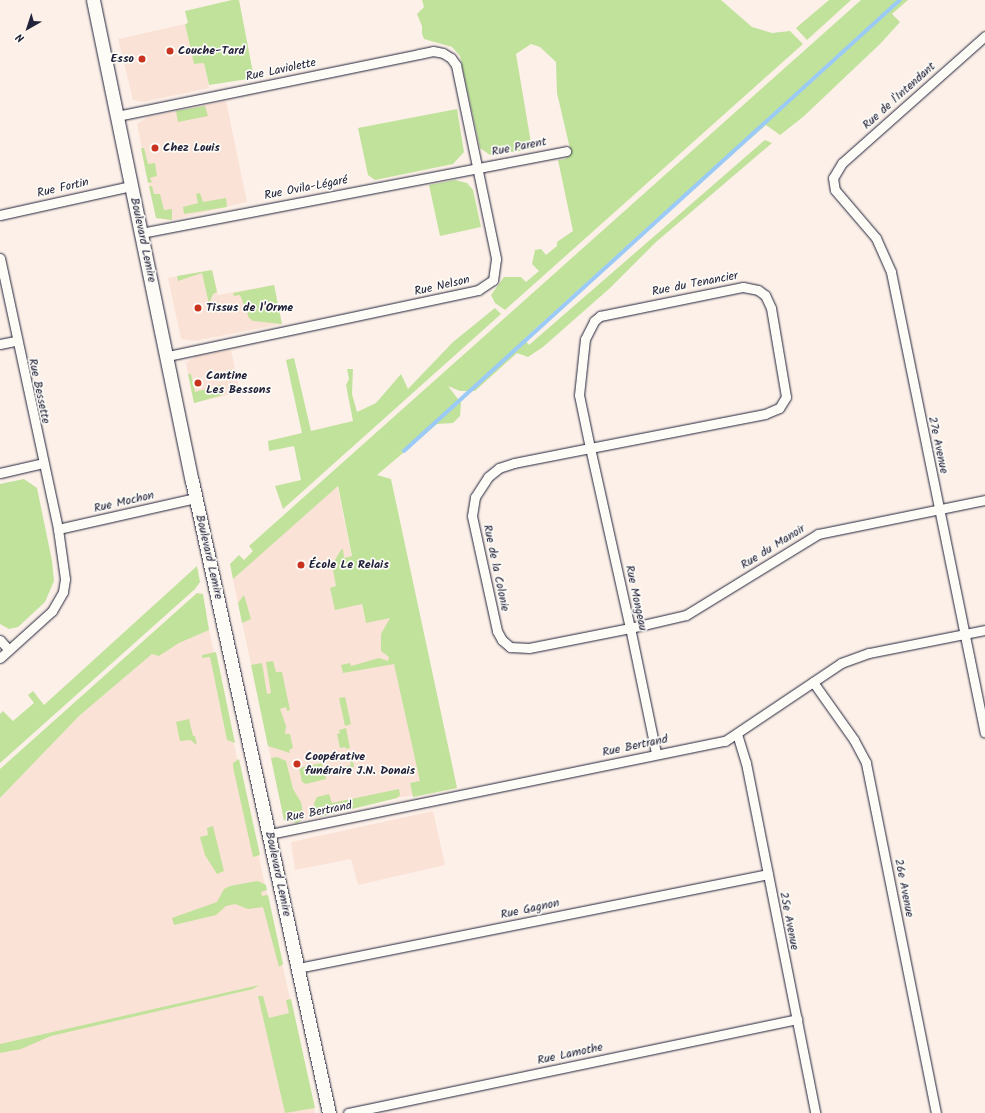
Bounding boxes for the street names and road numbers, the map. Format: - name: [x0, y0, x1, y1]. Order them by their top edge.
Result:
- street label: Rue Laviolette: [245, 56, 317, 84]
- street label: Rue de l'Intendant: [860, 60, 938, 132]
- street label: Rue Parent: [490, 135, 548, 159]
- street label: Rue Ovila-Légaré: [263, 173, 349, 203]
- street label: Rue Fortin: [36, 175, 90, 201]
- street label: Boulevard Lemire: [127, 196, 159, 284]
- street label: Rue du Tenancier: [651, 269, 739, 299]
- street label: Rue Nelson: [413, 273, 471, 299]
- street label: Rue Bessette: [25, 357, 53, 425]
- street label: 27e Avenue: [925, 415, 951, 475]
- street label: Rue Mochon: [92, 488, 156, 516]
- street label: Boulevard Lemire: [192, 513, 226, 601]
- street label: Rue du Manoir: [738, 521, 808, 573]
- street label: Rue de la Colonie: [480, 523, 512, 613]
- street label: Rue Mongeau: [622, 564, 650, 632]
- street label: Rue Bertrand: [601, 732, 669, 760]
- street label: Rue Bertrand: [285, 799, 353, 825]
- street label: Boulevard Lemire: [262, 830, 294, 918]
- street label: 26e Avenue: [891, 858, 917, 918]
- street label: 25e Avenue: [776, 891, 802, 951]
- street label: Rue Gagnon: [499, 896, 561, 922]
- street label: Rue Lamothe: [536, 1040, 604, 1068]

